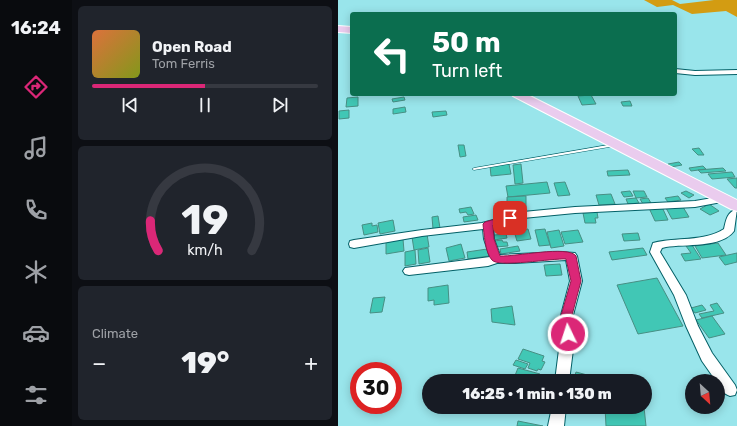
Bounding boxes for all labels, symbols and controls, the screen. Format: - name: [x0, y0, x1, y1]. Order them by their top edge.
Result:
- text: 16:24: [11, 17, 61, 39]
- text: 50 m: [432, 26, 501, 59]
- icon: left: [366, 28, 418, 80]
- text: Open Road: [152, 38, 232, 56]
- text: Tom Ferris: [152, 56, 215, 71]
- text: Turn left: [432, 60, 502, 82]
- icon: directions: [22, 73, 50, 101]
- icon: previous: [119, 94, 141, 116]
- icon: pause: [194, 94, 216, 116]
- icon: next: [269, 94, 291, 116]
- icon: music: [22, 134, 50, 162]
- text: 19: [181, 195, 229, 244]
- icon: phone: [22, 196, 50, 224]
- pin: [493, 201, 527, 235]
- icon: arrive: [499, 207, 521, 229]
- text: km/h: [187, 242, 223, 259]
- icon: climate: [22, 258, 50, 286]
- position arrow: [547, 313, 589, 355]
- icon: car: [22, 319, 50, 347]
- text: Climate: [92, 326, 138, 341]
- text: 19°: [181, 345, 229, 381]
- text: −: [92, 350, 106, 377]
- text: +: [304, 350, 318, 377]
- speed limit sign: 30: [350, 362, 402, 414]
- north arrow: [685, 374, 725, 414]
- map controls: [685, 374, 725, 414]
- icon: filters: [22, 381, 50, 409]
- text: 16:25 · 1 min · 130 m: [462, 385, 612, 403]

